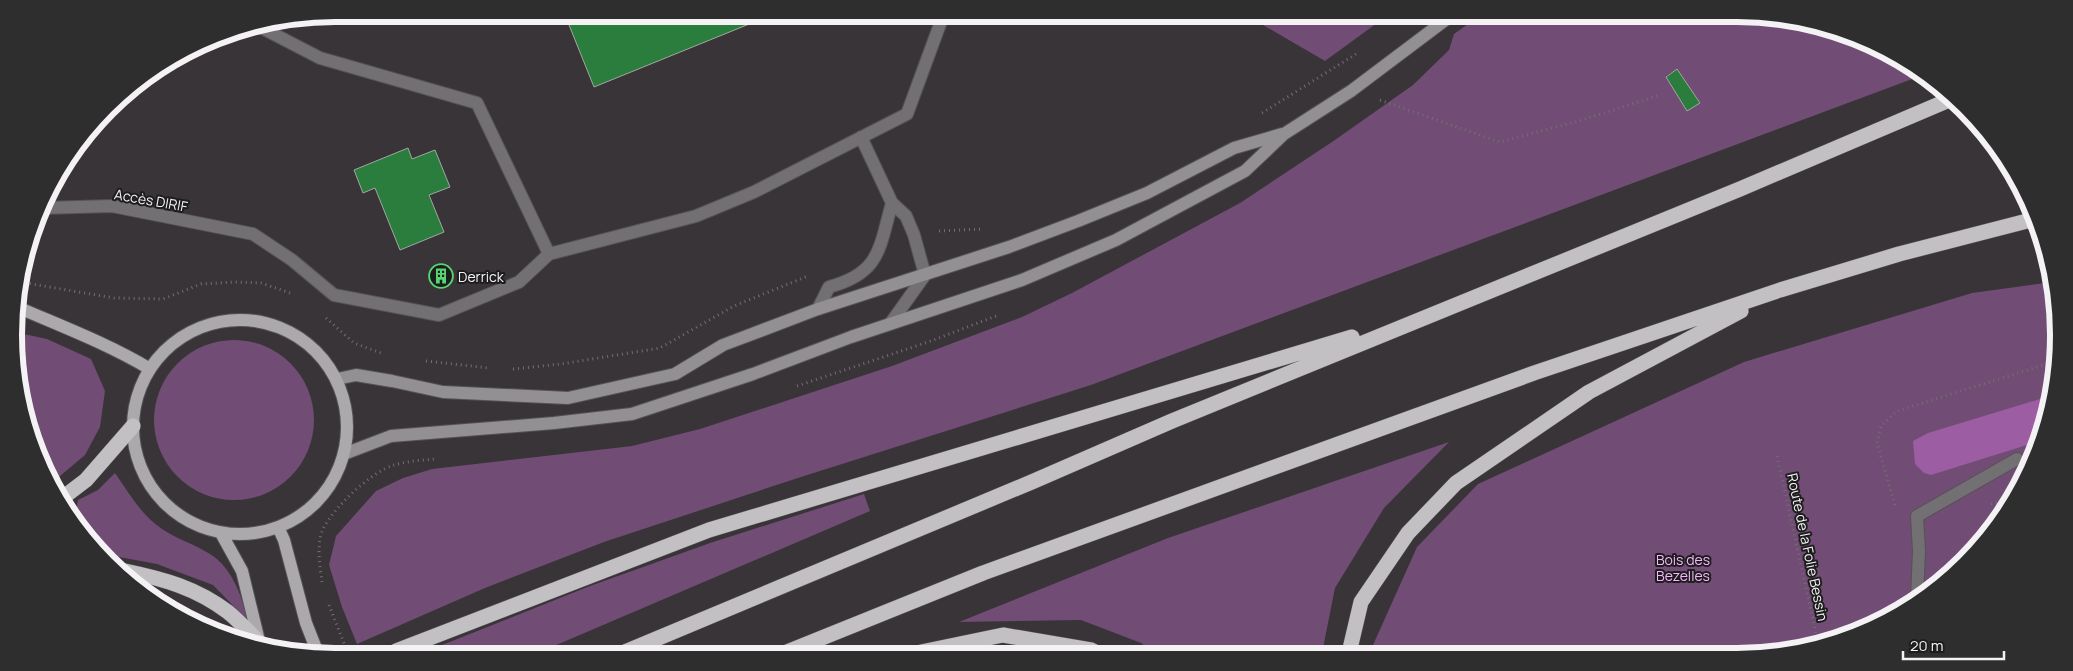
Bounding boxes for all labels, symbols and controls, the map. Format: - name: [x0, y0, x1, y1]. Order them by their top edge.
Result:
- street label: Accès DIRIF: [113, 184, 189, 216]
- building icon: Derrick: [428, 263, 454, 289]
- place label: Derrick: [458, 267, 505, 286]
- street label: Route de la Folie Bessin: [1783, 471, 1833, 623]
- park label: Bois des Bezelles: [1656, 550, 1710, 585]
- scale bar: [1903, 628, 2004, 660]
- text: 20 m: [1910, 635, 1943, 656]

